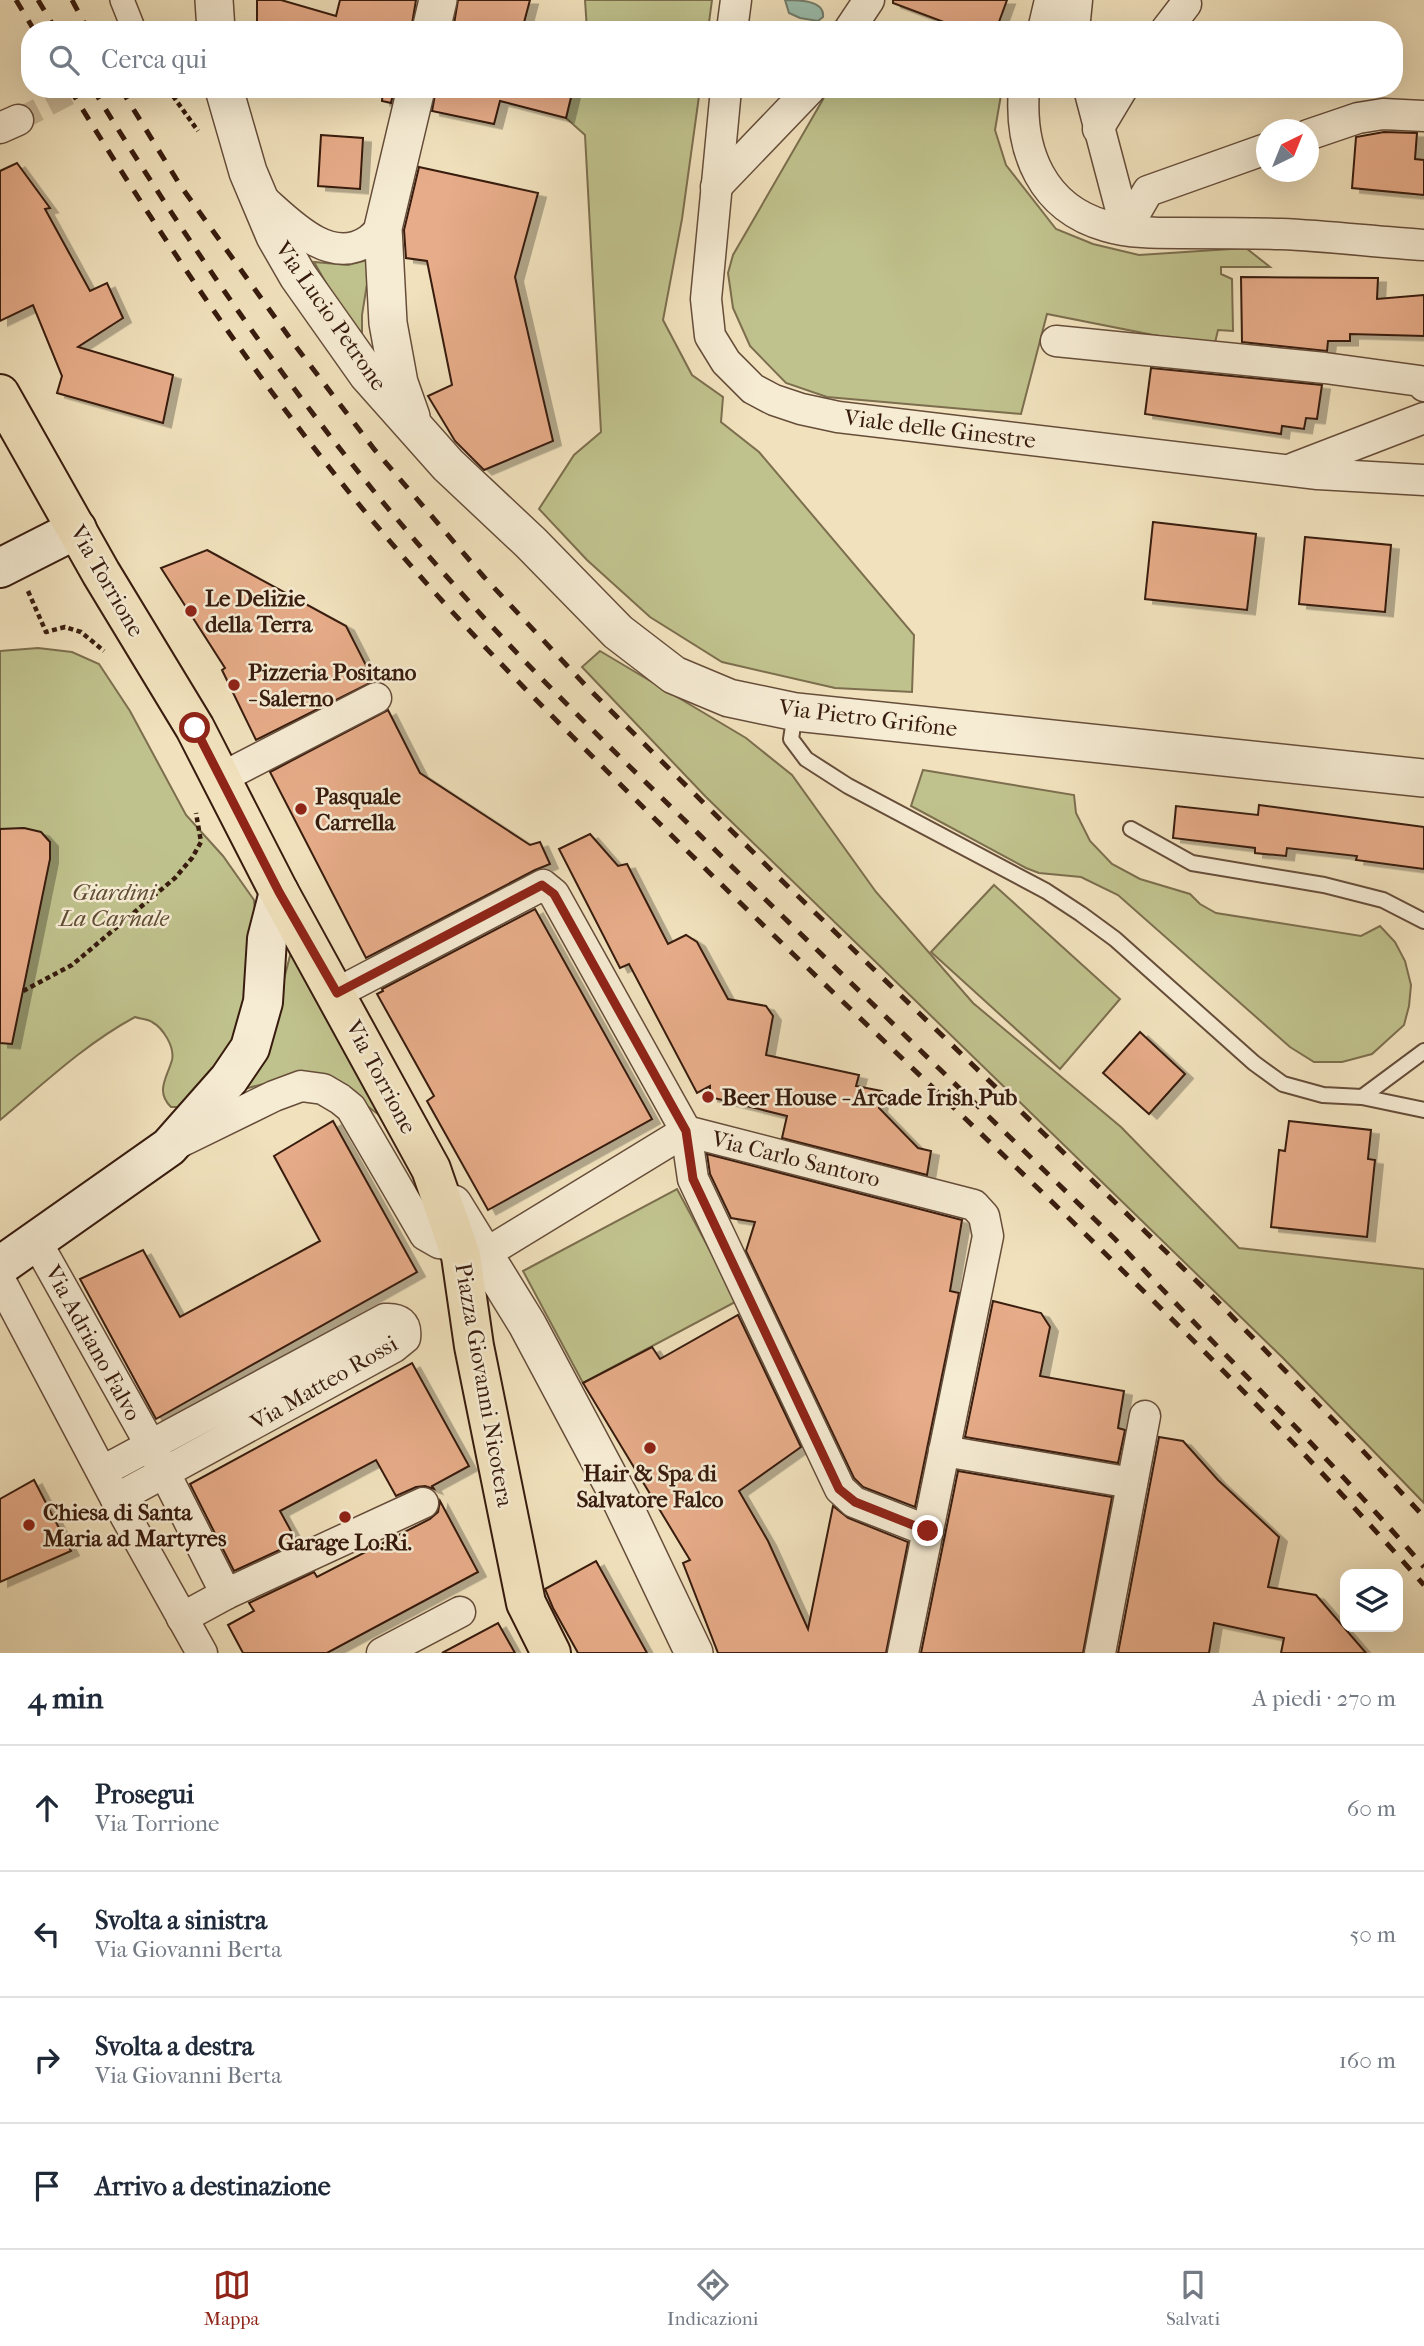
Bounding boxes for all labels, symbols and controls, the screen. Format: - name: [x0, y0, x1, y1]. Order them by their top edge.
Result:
- search box: [21, 21, 1403, 98]
- icon: search: [45, 41, 83, 79]
- text: Cerca qui: [101, 44, 207, 75]
- north arrow: [1256, 119, 1319, 182]
- street label: Via Lucio Petrone: [269, 235, 393, 396]
- street label: Viale delle Ginestre: [842, 404, 1037, 454]
- street label: Via Torrione: [64, 519, 150, 642]
- place label: Le Delizie della Terra: [205, 585, 314, 638]
- marker: Le Delizie della Terra: [183, 603, 199, 619]
- place label: Pizzeria Positano - Salerno: [248, 659, 417, 712]
- marker: Pizzeria Positano - Salerno: [226, 677, 242, 693]
- street label: Via Pietro Grifone: [776, 694, 959, 742]
- route start: [179, 712, 210, 743]
- place label: Pasquale Carrella: [315, 783, 402, 836]
- marker: Pasquale Carrella: [293, 801, 309, 817]
- park label: Giardini La Carnale: [57, 879, 169, 932]
- street label: Via Torrione: [339, 1015, 422, 1138]
- place label: Beer House - Arcade Irish Pub: [722, 1084, 1017, 1111]
- marker: Beer House - Arcade Irish Pub: [700, 1089, 716, 1105]
- street label: Via Carlo Santoro: [708, 1125, 883, 1193]
- street label: Via Adriano Falvo: [39, 1260, 147, 1425]
- street label: Piazza Giovanni Nicotera: [449, 1261, 519, 1509]
- street label: Via Matteo Rossi: [245, 1330, 402, 1436]
- marker: Hair & Spa di Salvatore Falco: [642, 1440, 658, 1456]
- place label: Hair & Spa di Salvatore Falco: [576, 1460, 724, 1513]
- place label: Chiesa di Santa Maria ad Martyres: [43, 1499, 227, 1552]
- marker: Garage Lo.Ri.: [337, 1509, 353, 1525]
- route end: [912, 1515, 943, 1546]
- marker: Chiesa di Santa Maria ad Martyres: [21, 1517, 37, 1533]
- place label: Garage Lo.Ri.: [278, 1529, 412, 1556]
- map controls: [1340, 1569, 1403, 1632]
- button: layers: [1340, 1569, 1403, 1632]
- text: 4 min: [28, 1681, 103, 1716]
- text: A piedi · 270 m: [1252, 1685, 1396, 1712]
- text: Prosegui: [95, 1779, 194, 1810]
- icon: ahead: [28, 1789, 66, 1827]
- text: 60 m: [1347, 1795, 1396, 1822]
- text: Via Torrione: [95, 1810, 219, 1837]
- text: Svolta a sinistra: [95, 1905, 267, 1936]
- icon: left: [28, 1915, 66, 1953]
- text: 50 m: [1349, 1921, 1396, 1948]
- text: Via Giovanni Berta: [95, 1936, 282, 1963]
- text: Svolta a destra: [95, 2031, 254, 2062]
- icon: right: [28, 2041, 66, 2079]
- text: 160 m: [1339, 2047, 1396, 2074]
- text: Via Giovanni Berta: [95, 2062, 282, 2089]
- icon: arrive: [28, 2167, 66, 2205]
- text: Arrivo a destinazione: [95, 2171, 331, 2202]
- tab: Mappa: [204, 2266, 259, 2330]
- tab: Indicazioni: [667, 2266, 758, 2330]
- tab: Salvati: [1166, 2266, 1220, 2330]

